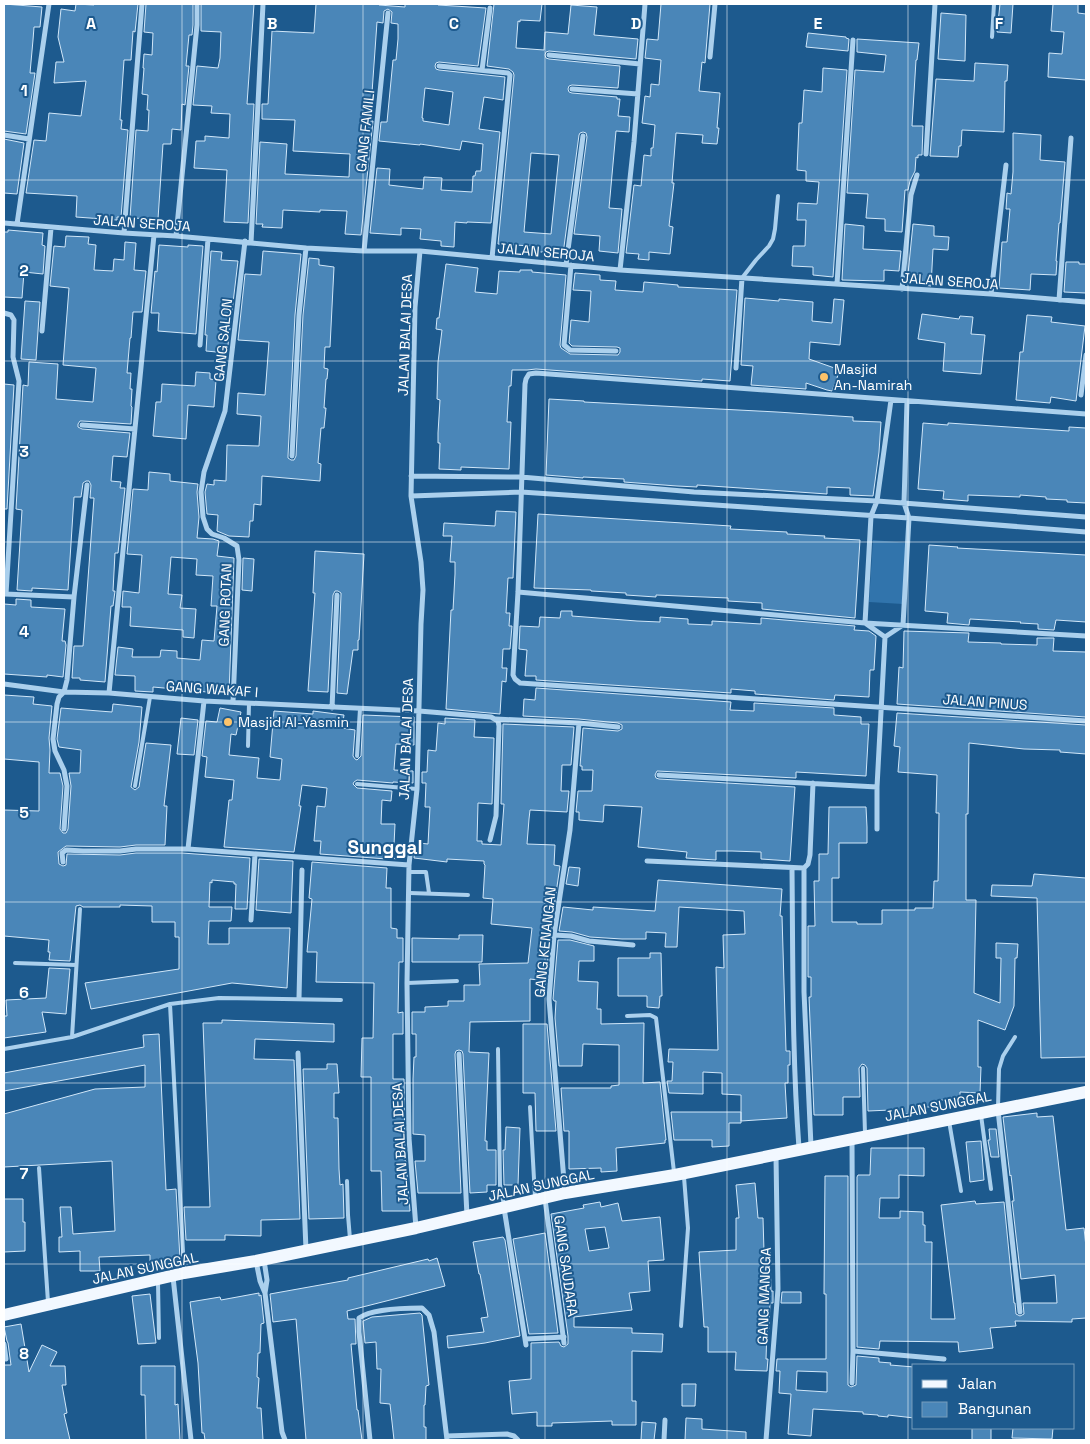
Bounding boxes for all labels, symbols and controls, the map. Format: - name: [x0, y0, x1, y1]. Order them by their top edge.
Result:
- text: A: [86, 13, 96, 34]
- text: B: [267, 13, 277, 34]
- text: C: [449, 13, 459, 34]
- text: D: [631, 13, 641, 34]
- text: E: [814, 13, 823, 34]
- text: F: [995, 13, 1004, 34]
- text: 1: [20, 80, 28, 101]
- street label: GANG FAMILI: [352, 89, 378, 173]
- street label: JALAN SEROJA: [93, 211, 191, 235]
- street label: JALAN SEROJA: [497, 239, 595, 265]
- text: 2: [19, 260, 29, 281]
- street label: JALAN SEROJA: [901, 269, 999, 293]
- street label: JALAN BALAI DESA: [394, 274, 416, 396]
- street label: GANG SALON: [210, 297, 236, 383]
- place label: Masjid An-Namirah: [834, 360, 912, 394]
- marker: Masjid An-Namirah: [818, 371, 830, 383]
- text: 3: [19, 441, 29, 462]
- street label: GANG ROTAN: [215, 563, 235, 647]
- text: 4: [19, 621, 29, 642]
- street label: GANG WAKAF I: [165, 677, 259, 701]
- street label: JALAN BALAI DESA: [395, 678, 417, 800]
- street label: JALAN PINUS: [942, 690, 1028, 714]
- place label: Masjid Al-Yasmin: [238, 713, 349, 731]
- marker: Masjid Al-Yasmin: [222, 716, 234, 728]
- text: 5: [19, 802, 29, 823]
- district label: Sunggal: [347, 835, 423, 860]
- street label: GANG KENANGAN: [530, 886, 560, 998]
- text: 6: [19, 982, 29, 1003]
- street label: JALAN BALAI DESA: [388, 1082, 412, 1205]
- street label: JALAN SUNGGAL: [883, 1087, 993, 1125]
- text: 7: [20, 1163, 29, 1184]
- street label: JALAN SUNGGAL: [486, 1165, 596, 1205]
- street label: GANG SAUDARA: [550, 1214, 582, 1318]
- street label: GANG MANGGA: [753, 1247, 775, 1345]
- street label: JALAN SUNGGAL: [90, 1248, 200, 1288]
- text: 8: [19, 1343, 29, 1364]
- legend: [912, 1364, 1075, 1429]
- text: Jalan: [958, 1374, 997, 1393]
- text: Bangunan: [958, 1399, 1032, 1418]

